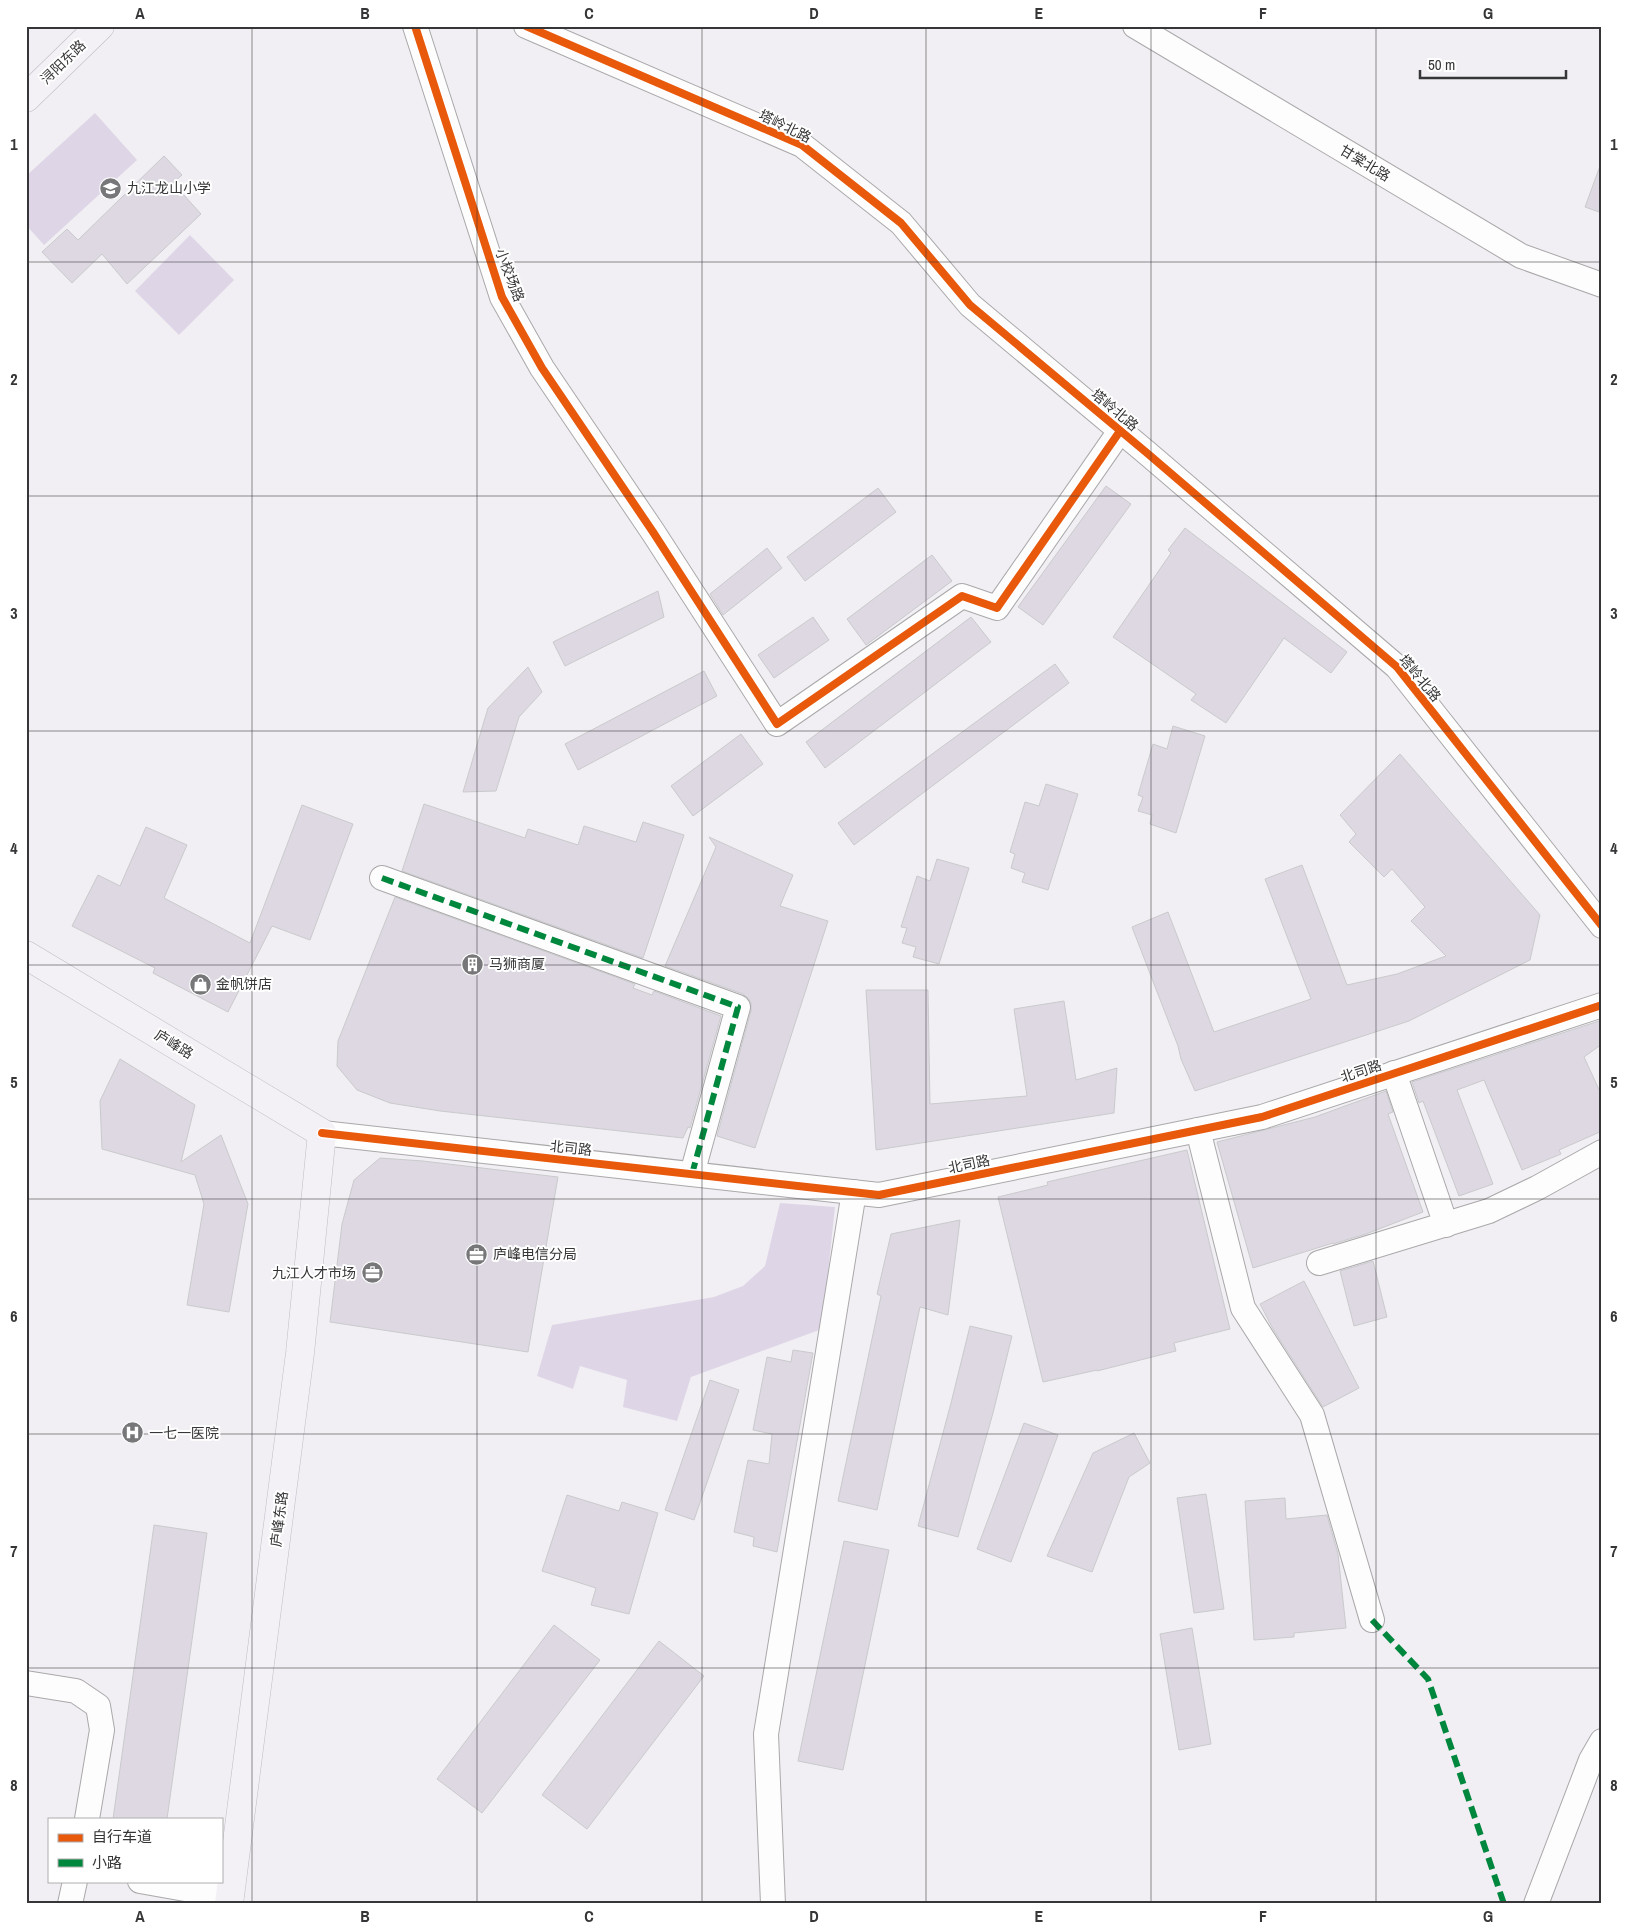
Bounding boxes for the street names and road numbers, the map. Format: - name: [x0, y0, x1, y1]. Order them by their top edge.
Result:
- street label: 浔阳东路: [37, 36, 89, 88]
- street label: 塔岭北路: [756, 106, 814, 146]
- street label: 甘棠北路: [1336, 141, 1394, 185]
- street label: 小校场路: [492, 246, 528, 304]
- street label: 塔岭北路: [1088, 385, 1142, 435]
- street label: 塔岭北路: [1395, 651, 1445, 705]
- street label: 庐峰路: [151, 1025, 197, 1063]
- street label: 北司路: [1338, 1056, 1384, 1086]
- street label: 北司路: [549, 1137, 593, 1159]
- street label: 北司路: [947, 1151, 991, 1177]
- street label: 庐峰东路: [267, 1490, 291, 1548]

